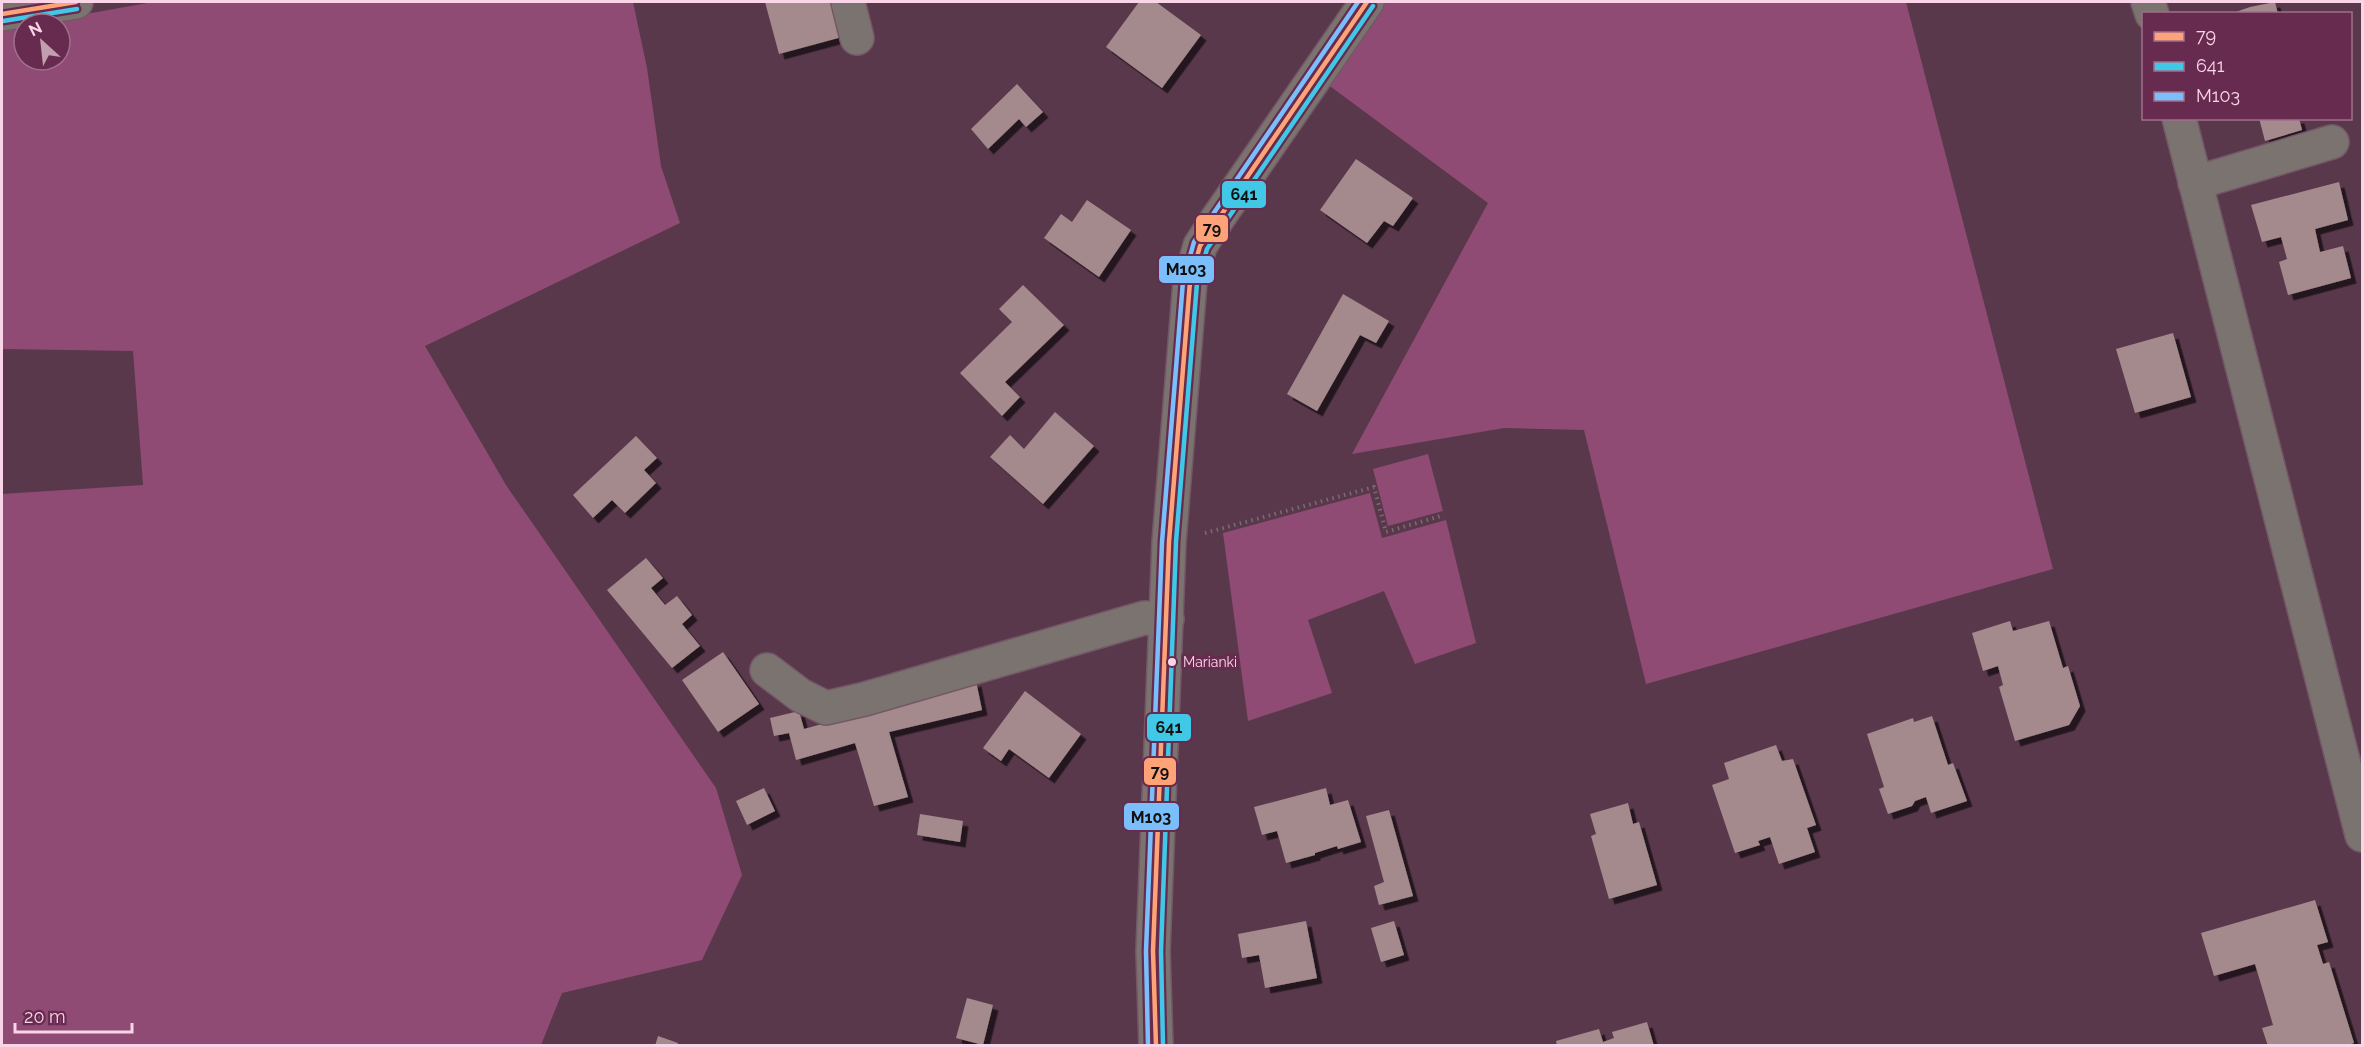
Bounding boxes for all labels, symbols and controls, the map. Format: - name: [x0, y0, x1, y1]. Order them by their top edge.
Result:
- north arrow: [12, 12, 72, 72]
- legend: [2142, 12, 2352, 120]
- text: N: [26, 18, 45, 40]
- text: 79: [2196, 25, 2216, 46]
- text: 641: [2196, 55, 2225, 76]
- text: M103: [2196, 85, 2240, 106]
- line badge: 641: [1221, 180, 1267, 209]
- text: 641: [1231, 185, 1257, 204]
- line badge: 79: [1195, 214, 1229, 243]
- text: 79: [1203, 219, 1221, 238]
- line badge: M103: [1158, 255, 1215, 284]
- text: M103: [1166, 260, 1206, 279]
- place label: Marianki: [1183, 654, 1237, 670]
- marker: Marianki: [1166, 656, 1178, 668]
- line badge: 641: [1146, 713, 1192, 742]
- text: 641: [1156, 718, 1182, 737]
- line badge: 79: [1143, 757, 1177, 786]
- text: 79: [1151, 762, 1169, 781]
- line badge: M103: [1123, 802, 1180, 831]
- text: M103: [1131, 808, 1171, 827]
- scale bar: [15, 996, 132, 1034]
- text: 20 m: [24, 1006, 66, 1027]

